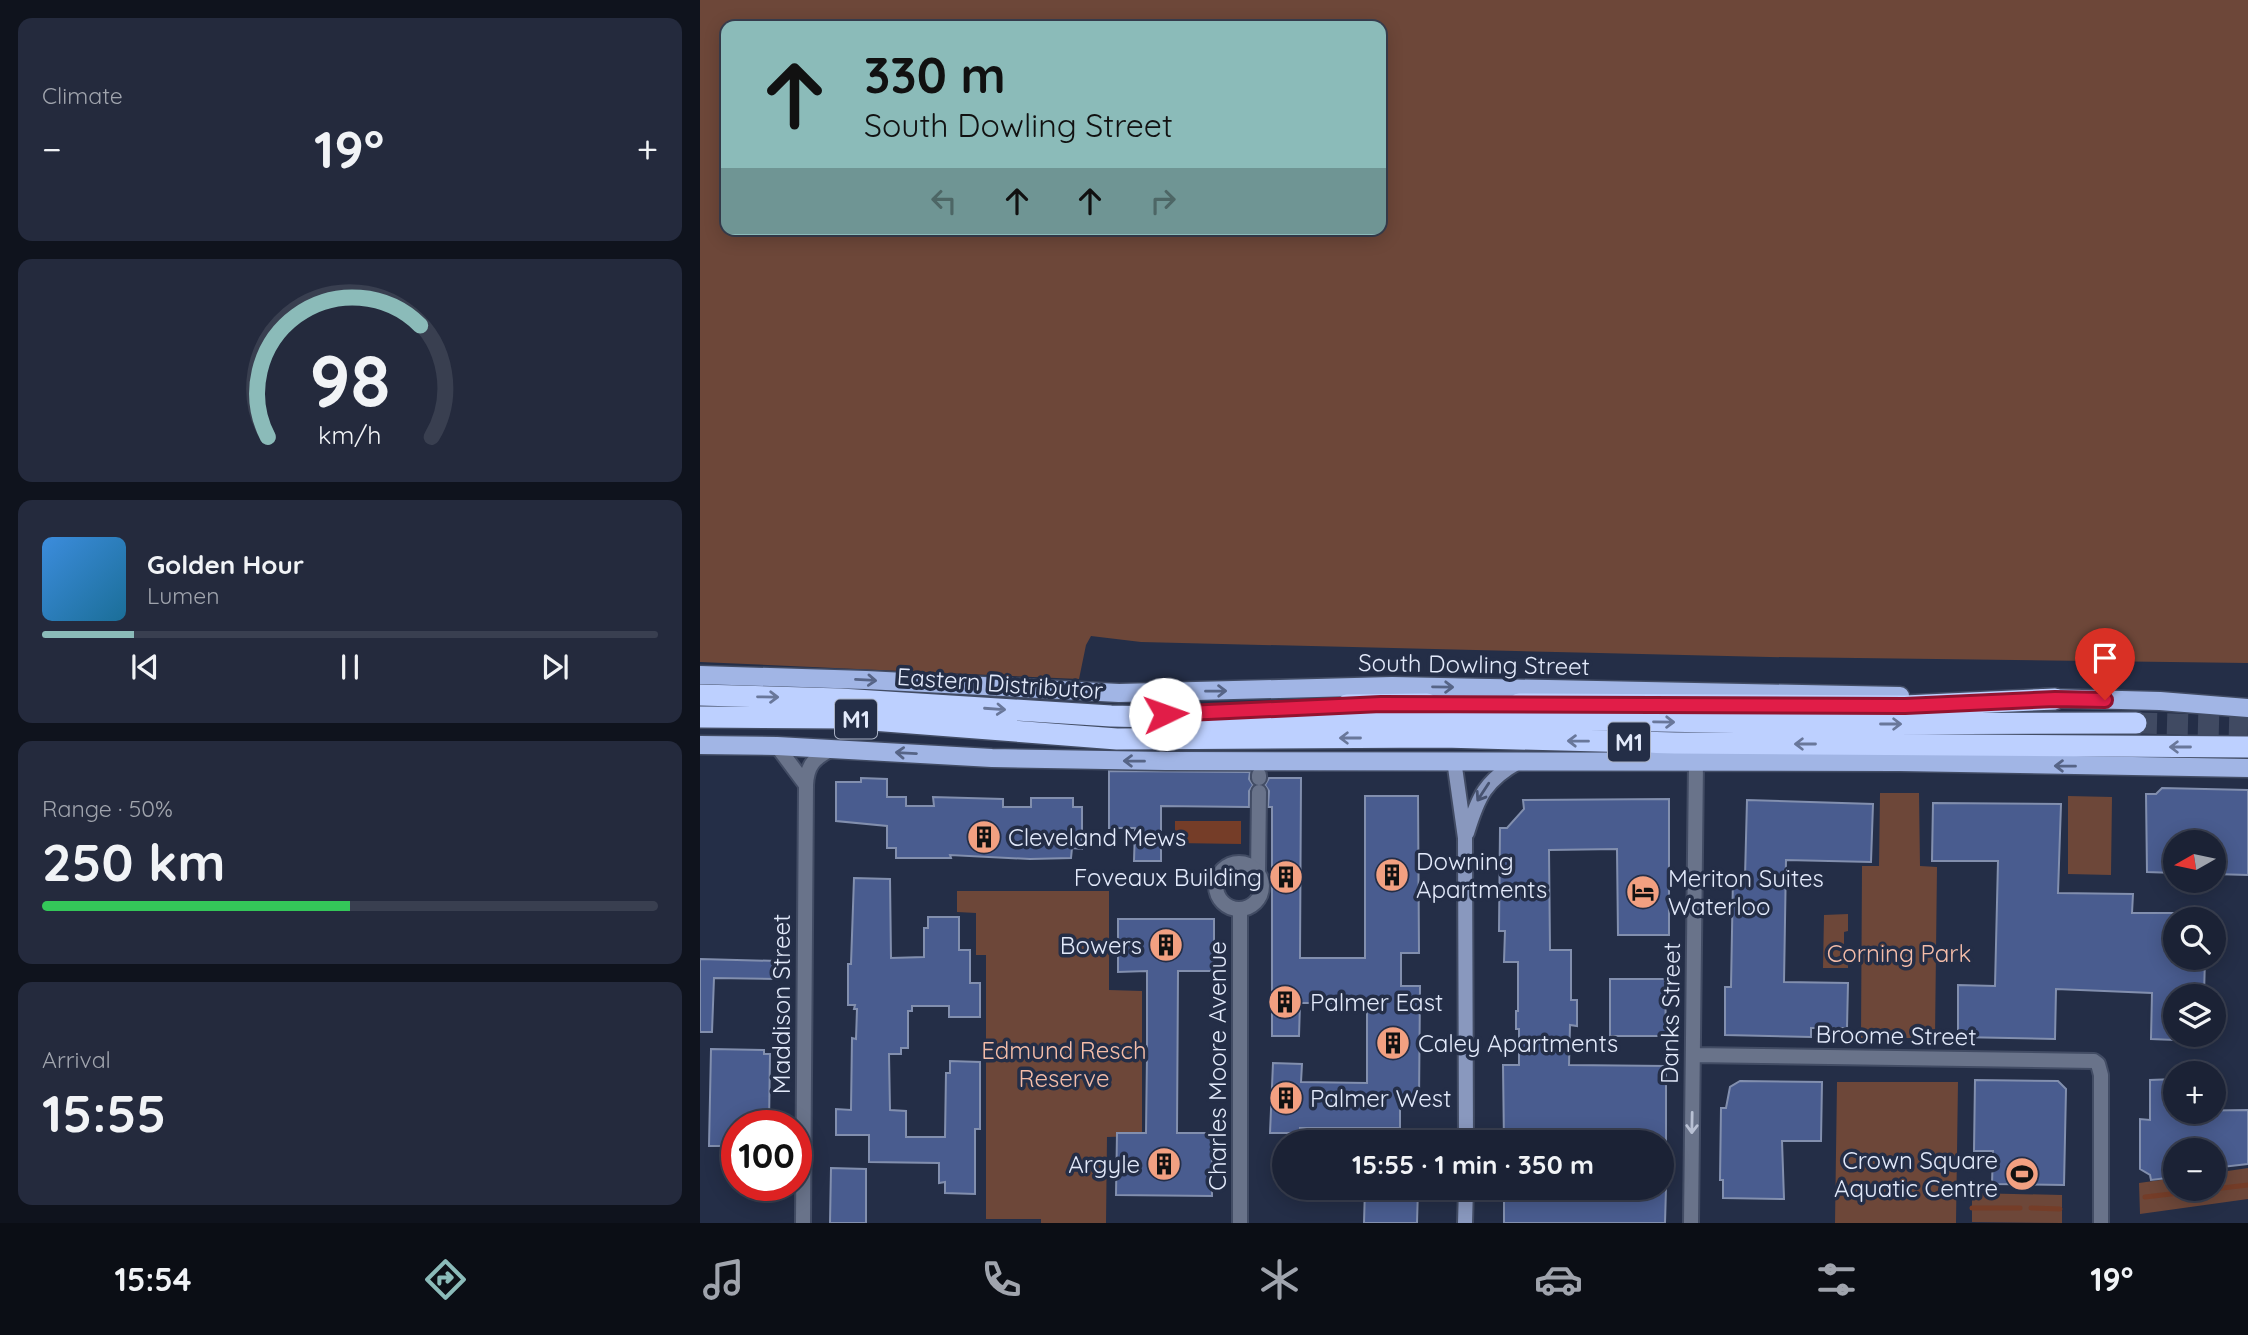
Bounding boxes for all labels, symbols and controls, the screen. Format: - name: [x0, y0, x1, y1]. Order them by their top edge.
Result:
- text: 330 m: [864, 44, 1006, 105]
- icon: ahead: [749, 49, 840, 140]
- text: Climate: [42, 81, 123, 110]
- text: South Dowling Street: [864, 105, 1173, 145]
- text: 19°: [314, 116, 384, 181]
- text: −: [42, 125, 62, 173]
- text: +: [637, 125, 658, 173]
- icon: left: [925, 182, 963, 220]
- icon: ahead: [998, 182, 1036, 220]
- icon: ahead: [1071, 182, 1109, 220]
- icon: right: [1144, 182, 1182, 220]
- text: 98: [309, 334, 391, 425]
- text: km/h: [318, 418, 382, 449]
- text: Golden Hour: [147, 548, 304, 581]
- text: Lumen: [147, 581, 220, 610]
- pin: [2075, 628, 2135, 700]
- icon: arrive: [2086, 639, 2124, 677]
- street label: South Dowling Street: [1358, 647, 1590, 681]
- icon: previous: [126, 648, 164, 686]
- icon: pause: [331, 648, 369, 686]
- icon: next: [536, 648, 574, 686]
- street label: Eastern Distributor: [896, 661, 1104, 705]
- one-way arrow: [854, 674, 877, 687]
- position arrow: [1128, 677, 1202, 751]
- one-way arrow: [1431, 681, 1454, 694]
- one-way arrow: [1204, 684, 1227, 697]
- one-way arrow: [756, 690, 779, 703]
- road number: M1: [835, 699, 877, 738]
- one-way arrow: [984, 702, 1007, 715]
- one-way arrow: [1652, 715, 1675, 729]
- one-way arrow: [1879, 717, 1902, 731]
- road number: M1: [1608, 722, 1650, 762]
- one-way arrow: [1339, 731, 1362, 745]
- one-way arrow: [1567, 734, 1590, 747]
- one-way arrow: [1794, 737, 1817, 751]
- one-way arrow: [2169, 740, 2192, 754]
- one-way arrow: [896, 746, 918, 759]
- one-way arrow: [1122, 754, 1145, 767]
- one-way arrow: [2054, 759, 2077, 773]
- one-way arrow: [1476, 782, 1490, 802]
- text: Range · 50%: [42, 794, 173, 823]
- building icon: Cleveland Mews: [965, 818, 1003, 856]
- place label: Cleveland Mews: [1008, 822, 1186, 852]
- text: 250 km: [42, 829, 226, 894]
- north arrow: [2163, 830, 2226, 892]
- map controls: [2163, 830, 2226, 1201]
- place label: Downing Apartments: [1416, 846, 1547, 904]
- building icon: Downing Apartments: [1373, 856, 1411, 894]
- building icon: Foveaux Building: [1267, 858, 1305, 896]
- place label: Foveaux Building: [1074, 862, 1262, 892]
- place label: Meriton Suites Waterloo: [1668, 863, 1824, 921]
- hotel icon: Meriton Suites Waterloo: [1624, 873, 1662, 911]
- button: search: [2163, 907, 2226, 970]
- street label: Maddison Street: [766, 914, 796, 1094]
- building icon: Bowers: [1147, 926, 1185, 964]
- place label: Bowers: [1060, 930, 1142, 960]
- park label: Corning Park: [1827, 938, 1971, 968]
- street label: Charles Moore Avenue: [1202, 941, 1232, 1191]
- street label: Danks Street: [1654, 942, 1686, 1084]
- building icon: Palmer East: [1266, 983, 1304, 1021]
- button: layers: [2163, 984, 2226, 1047]
- place label: Palmer East: [1310, 987, 1443, 1017]
- street label: Broome Street: [1815, 1019, 1977, 1051]
- building icon: Caley Apartments: [1374, 1024, 1412, 1062]
- place label: Caley Apartments: [1418, 1028, 1618, 1058]
- park label: Edmund Resch Reserve: [981, 1035, 1147, 1093]
- text: Arrival: [42, 1045, 111, 1074]
- button: +: [2163, 1061, 2226, 1124]
- building icon: Palmer West: [1267, 1079, 1305, 1117]
- text: 15:55: [42, 1080, 166, 1145]
- place label: Palmer West: [1310, 1083, 1451, 1113]
- speed limit sign: 100: [721, 1110, 812, 1201]
- one-way arrow: [1685, 1111, 1699, 1134]
- button: −: [2163, 1138, 2226, 1201]
- building icon: Argyle: [1145, 1145, 1183, 1183]
- place label: Crown Square Aquatic Centre: [1834, 1145, 1998, 1203]
- text: 15:55 · 1 min · 350 m: [1352, 1148, 1594, 1181]
- place label: Argyle: [1068, 1149, 1140, 1179]
- sports icon: Crown Square Aquatic Centre: [2003, 1155, 2041, 1193]
- icon: directions: [421, 1255, 470, 1304]
- icon: music: [699, 1255, 748, 1304]
- icon: phone: [977, 1255, 1026, 1304]
- icon: climate: [1255, 1255, 1304, 1304]
- icon: car: [1534, 1255, 1583, 1304]
- icon: filters: [1812, 1255, 1861, 1304]
- text: 15:54: [115, 1259, 191, 1299]
- text: 19°: [2090, 1259, 2133, 1299]

